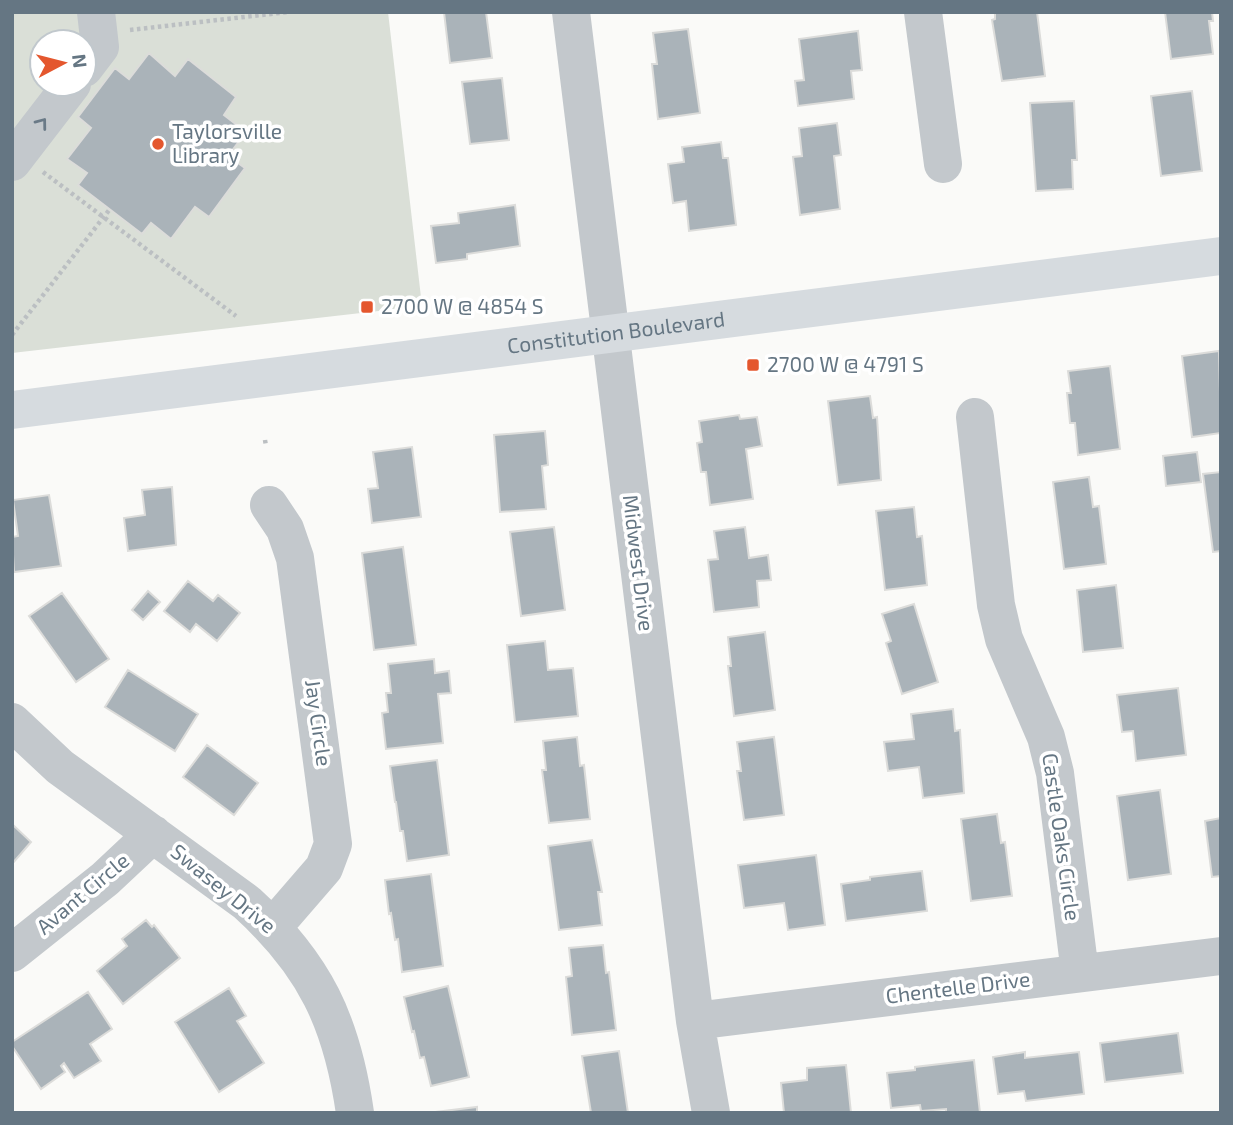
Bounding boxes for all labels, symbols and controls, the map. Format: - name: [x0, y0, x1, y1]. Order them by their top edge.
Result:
- north arrow: [28, 28, 98, 98]
- text: N: [68, 53, 93, 69]
- one-way arrow: [34, 118, 46, 131]
- place label: Taylorsville Library: [172, 118, 282, 167]
- marker: Taylorsville Library: [150, 136, 166, 152]
- place label: 2700 W @ 4854 S: [381, 293, 544, 318]
- marker: 2700 W @ 4854 S: [359, 299, 375, 315]
- street label: Constitution Boulevard: [506, 305, 726, 358]
- place label: 2700 W @ 4791 S: [767, 351, 924, 376]
- marker: 2700 W @ 4791 S: [745, 357, 761, 373]
- street label: Midwest Drive: [619, 493, 660, 633]
- street label: Jay Circle: [301, 678, 338, 768]
- street label: Castle Oaks Circle: [1038, 751, 1087, 922]
- street label: Swasey Drive: [167, 838, 281, 938]
- street label: Avant Circle: [31, 847, 133, 939]
- street label: Chentelle Drive: [884, 965, 1031, 1008]

